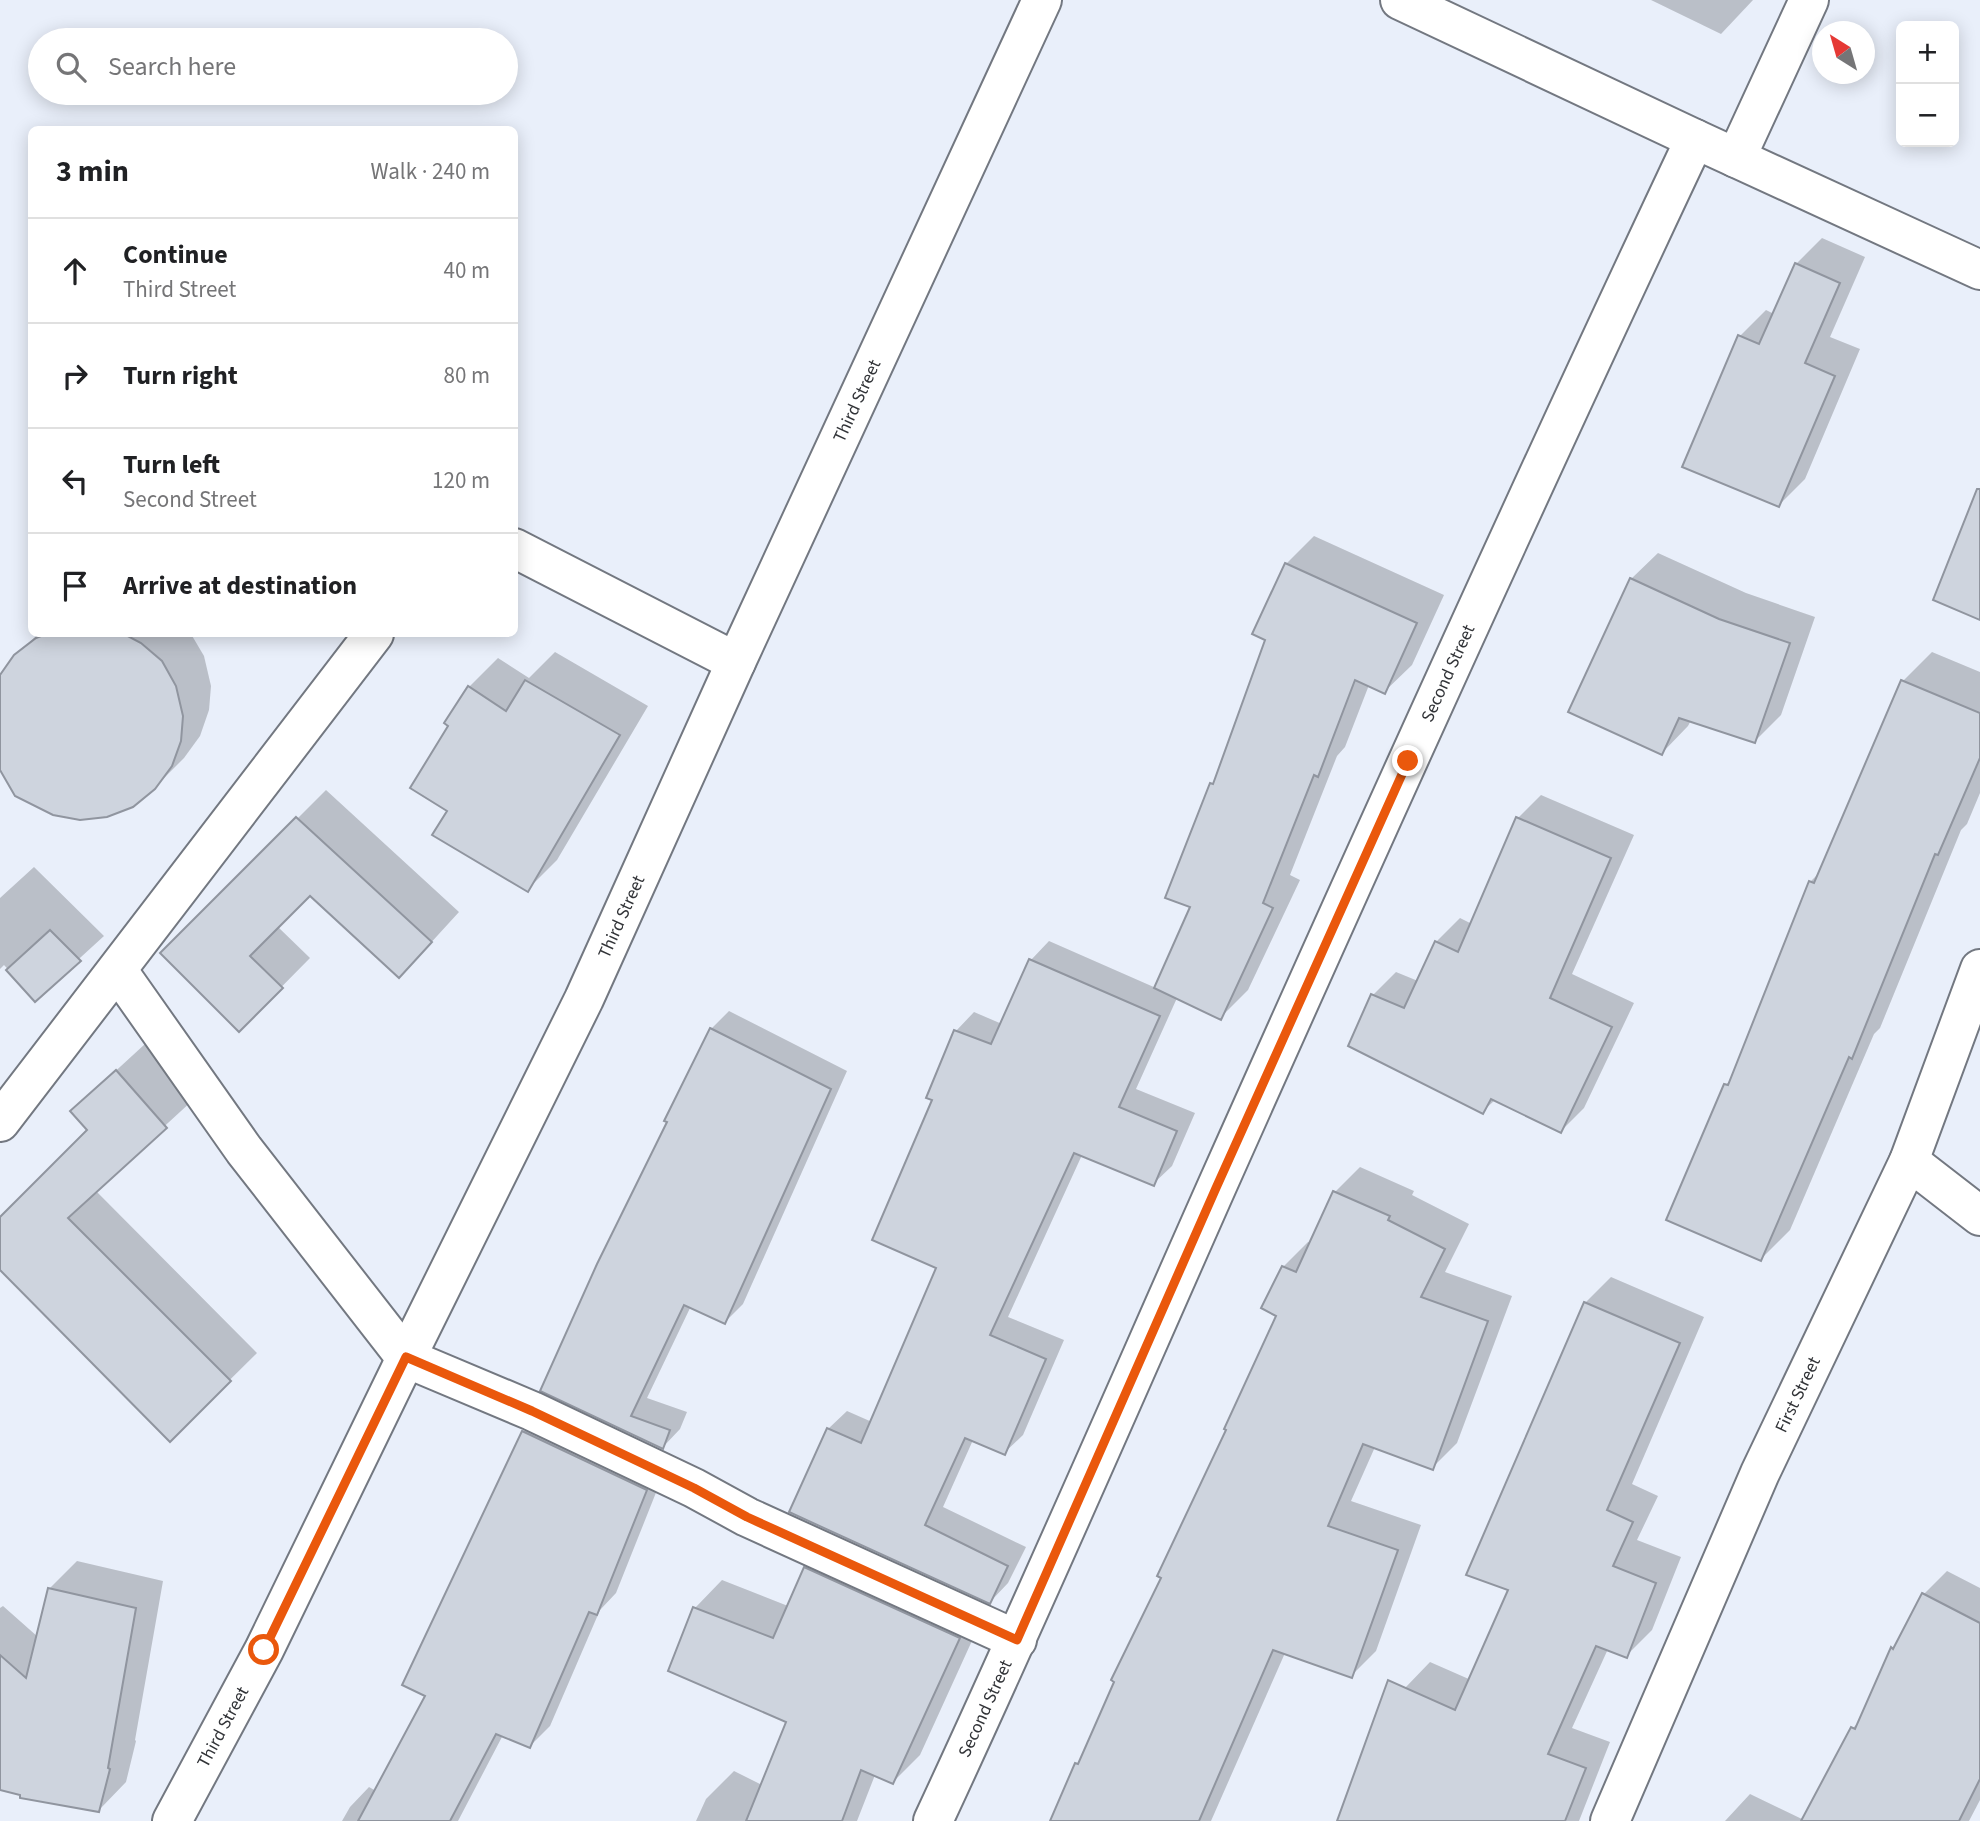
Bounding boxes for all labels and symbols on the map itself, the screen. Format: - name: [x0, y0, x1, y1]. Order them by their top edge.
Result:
- north arrow: [1812, 21, 1875, 84]
- street label: Third Street: [827, 356, 887, 447]
- street label: Second Street: [1415, 620, 1481, 726]
- route end: [1392, 745, 1423, 776]
- street label: Third Street: [592, 871, 651, 962]
- street label: First Street: [1769, 1352, 1827, 1437]
- route start: [248, 1634, 279, 1665]
- street label: Second Street: [952, 1656, 1018, 1761]
- street label: Third Street: [191, 1682, 255, 1772]

